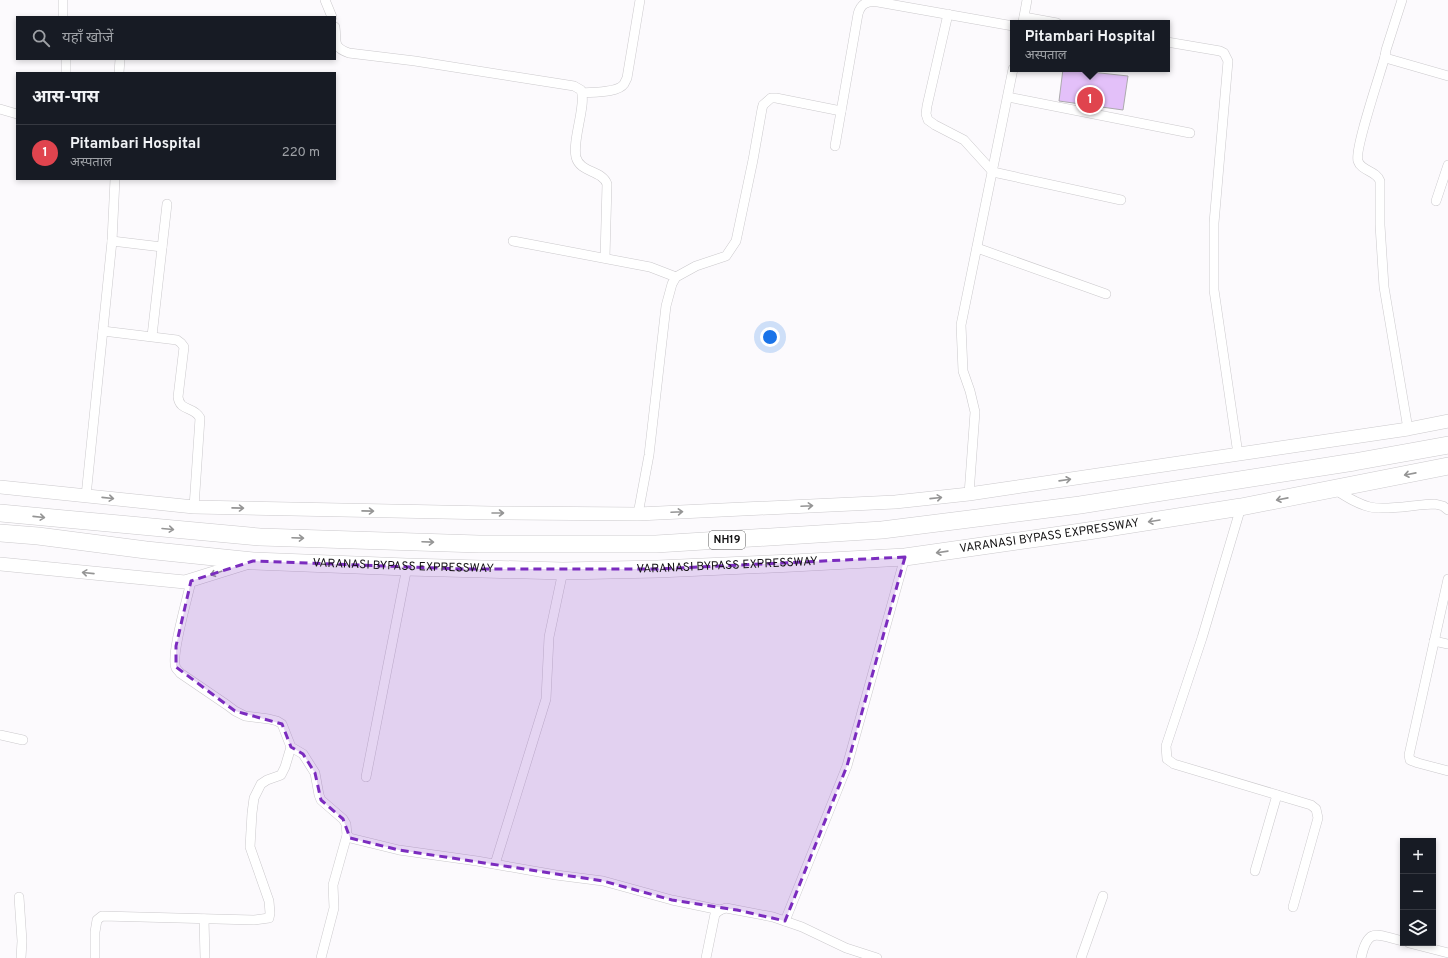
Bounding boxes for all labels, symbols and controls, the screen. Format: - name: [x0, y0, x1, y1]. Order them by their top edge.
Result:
- search box: [16, 16, 336, 60]
- popup: [1010, 20, 1170, 72]
- icon: search: [30, 27, 52, 49]
- text: Pitambari Hospital: [1025, 28, 1155, 47]
- text: यहाँ खोजें: [62, 29, 113, 48]
- text: अस्पताल: [1025, 48, 1067, 64]
- pin: 1: [1077, 85, 1103, 115]
- text: आस-पास: [32, 87, 99, 109]
- text: Pitambari Hospital: [70, 135, 201, 154]
- text: 1: [42, 145, 48, 161]
- text: 220 m: [282, 145, 320, 161]
- text: अस्पताल: [70, 155, 112, 171]
- your location: [760, 327, 780, 347]
- one-way arrow: [1404, 470, 1417, 478]
- one-way arrow: [1058, 476, 1071, 484]
- one-way arrow: [929, 494, 942, 501]
- one-way arrow: [101, 495, 114, 502]
- one-way arrow: [1276, 495, 1289, 503]
- one-way arrow: [800, 502, 813, 510]
- one-way arrow: [231, 504, 244, 512]
- one-way arrow: [361, 507, 374, 514]
- one-way arrow: [670, 508, 683, 516]
- one-way arrow: [491, 509, 504, 517]
- one-way arrow: [32, 513, 45, 520]
- street label: VARANASI BYPASS EXPRESSWAY: [959, 515, 1141, 557]
- one-way arrow: [1148, 517, 1161, 525]
- one-way arrow: [161, 525, 174, 532]
- road number: NH19: [709, 531, 745, 549]
- one-way arrow: [291, 534, 304, 542]
- one-way arrow: [421, 539, 434, 546]
- one-way arrow: [936, 548, 949, 556]
- street label: VARANASI BYPASS EXPRESSWAY: [636, 554, 818, 577]
- street label: VARANASI BYPASS EXPRESSWAY: [312, 555, 494, 577]
- one-way arrow: [82, 569, 95, 577]
- one-way arrow: [210, 570, 223, 577]
- map controls: [1400, 838, 1436, 946]
- button: +: [1400, 838, 1436, 874]
- button: −: [1400, 874, 1436, 910]
- button: layers: [1400, 910, 1436, 946]

